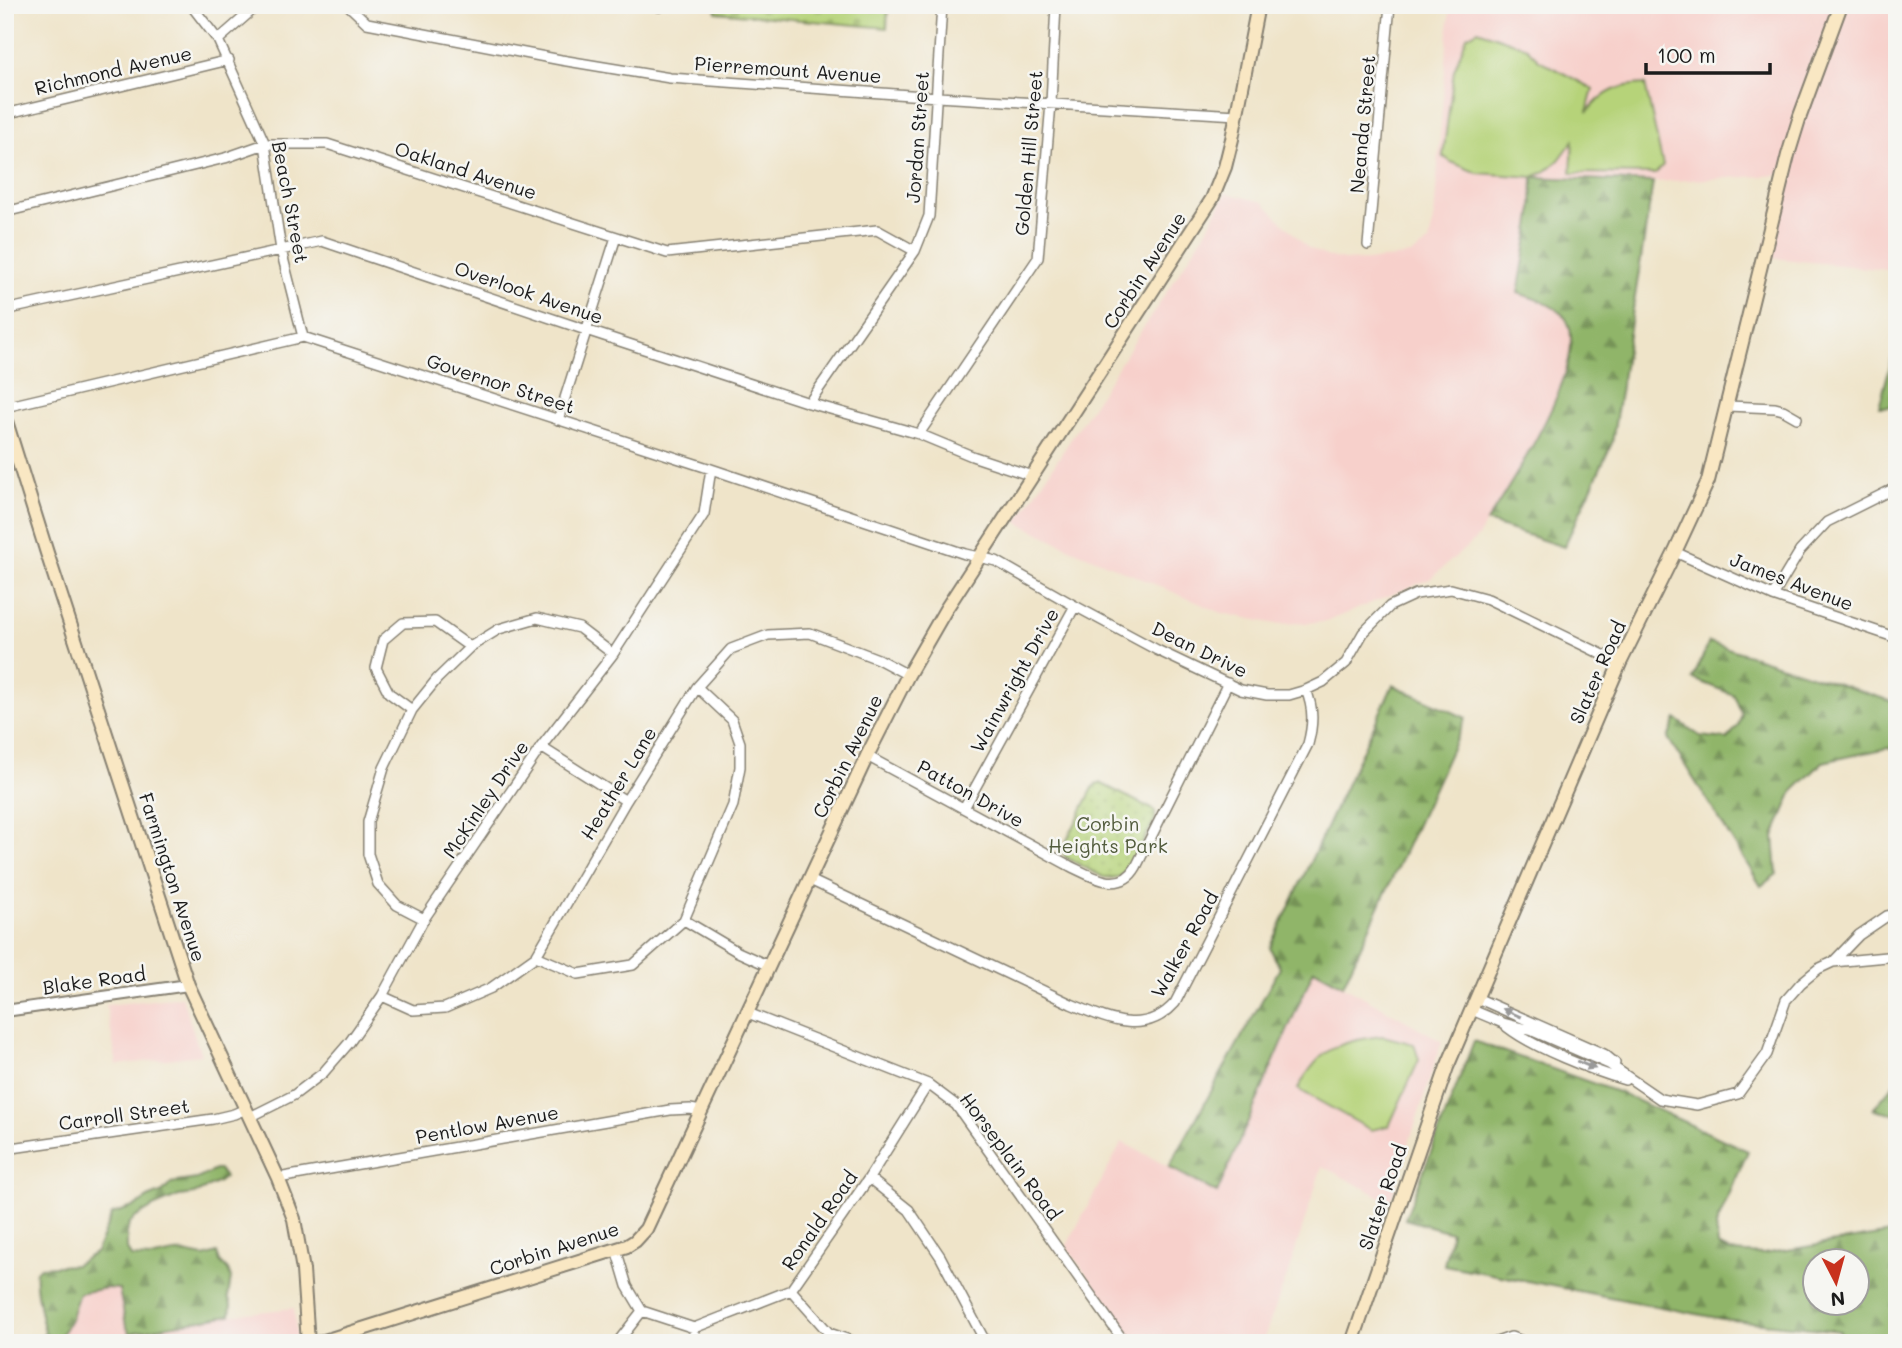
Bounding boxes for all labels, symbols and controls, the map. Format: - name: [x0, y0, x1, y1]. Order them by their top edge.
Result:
- scale bar: [1646, 32, 1771, 76]
- street label: Richmond Avenue: [32, 40, 194, 100]
- text: 100 m: [1657, 41, 1716, 68]
- street label: Pierremount Avenue: [694, 50, 882, 88]
- street label: Neanda Street: [1344, 54, 1380, 194]
- street label: Golden Hill Street: [1008, 69, 1048, 237]
- street label: Jordan Street: [900, 70, 934, 204]
- street label: Oakland Avenue: [392, 135, 540, 205]
- street label: Beach Street: [267, 139, 315, 265]
- street label: Corbin Avenue: [1097, 207, 1191, 333]
- street label: Overlook Avenue: [451, 255, 607, 329]
- street label: Governor Street: [424, 347, 578, 419]
- street label: James Avenue: [1727, 546, 1857, 616]
- street label: Wainwright Drive: [964, 603, 1064, 757]
- street label: Dean Drive: [1148, 615, 1252, 683]
- street label: Slater Road: [1563, 616, 1631, 728]
- street label: Corbin Avenue: [806, 690, 888, 822]
- street label: Heather Lane: [574, 722, 662, 844]
- street label: McKinley Drive: [436, 735, 534, 863]
- street label: Patton Drive: [913, 753, 1029, 833]
- street label: Farmington Avenue: [134, 789, 212, 965]
- park label: Corbin Heights Park: [1048, 811, 1168, 858]
- street label: Walker Road: [1144, 886, 1224, 1002]
- street label: Blake Road: [41, 960, 147, 1000]
- one-way arrow: [1501, 1007, 1522, 1018]
- one-way arrow: [1575, 1060, 1596, 1071]
- street label: Horseplain Road: [955, 1087, 1067, 1225]
- street label: Carroll Street: [57, 1092, 191, 1136]
- street label: Pentlow Avenue: [414, 1099, 560, 1149]
- street label: Slater Road: [1352, 1141, 1412, 1253]
- street label: Ronald Road: [775, 1165, 863, 1275]
- street label: Corbin Avenue: [486, 1215, 622, 1281]
- north arrow: [1800, 1246, 1870, 1316]
- text: N: [1829, 1286, 1846, 1313]

